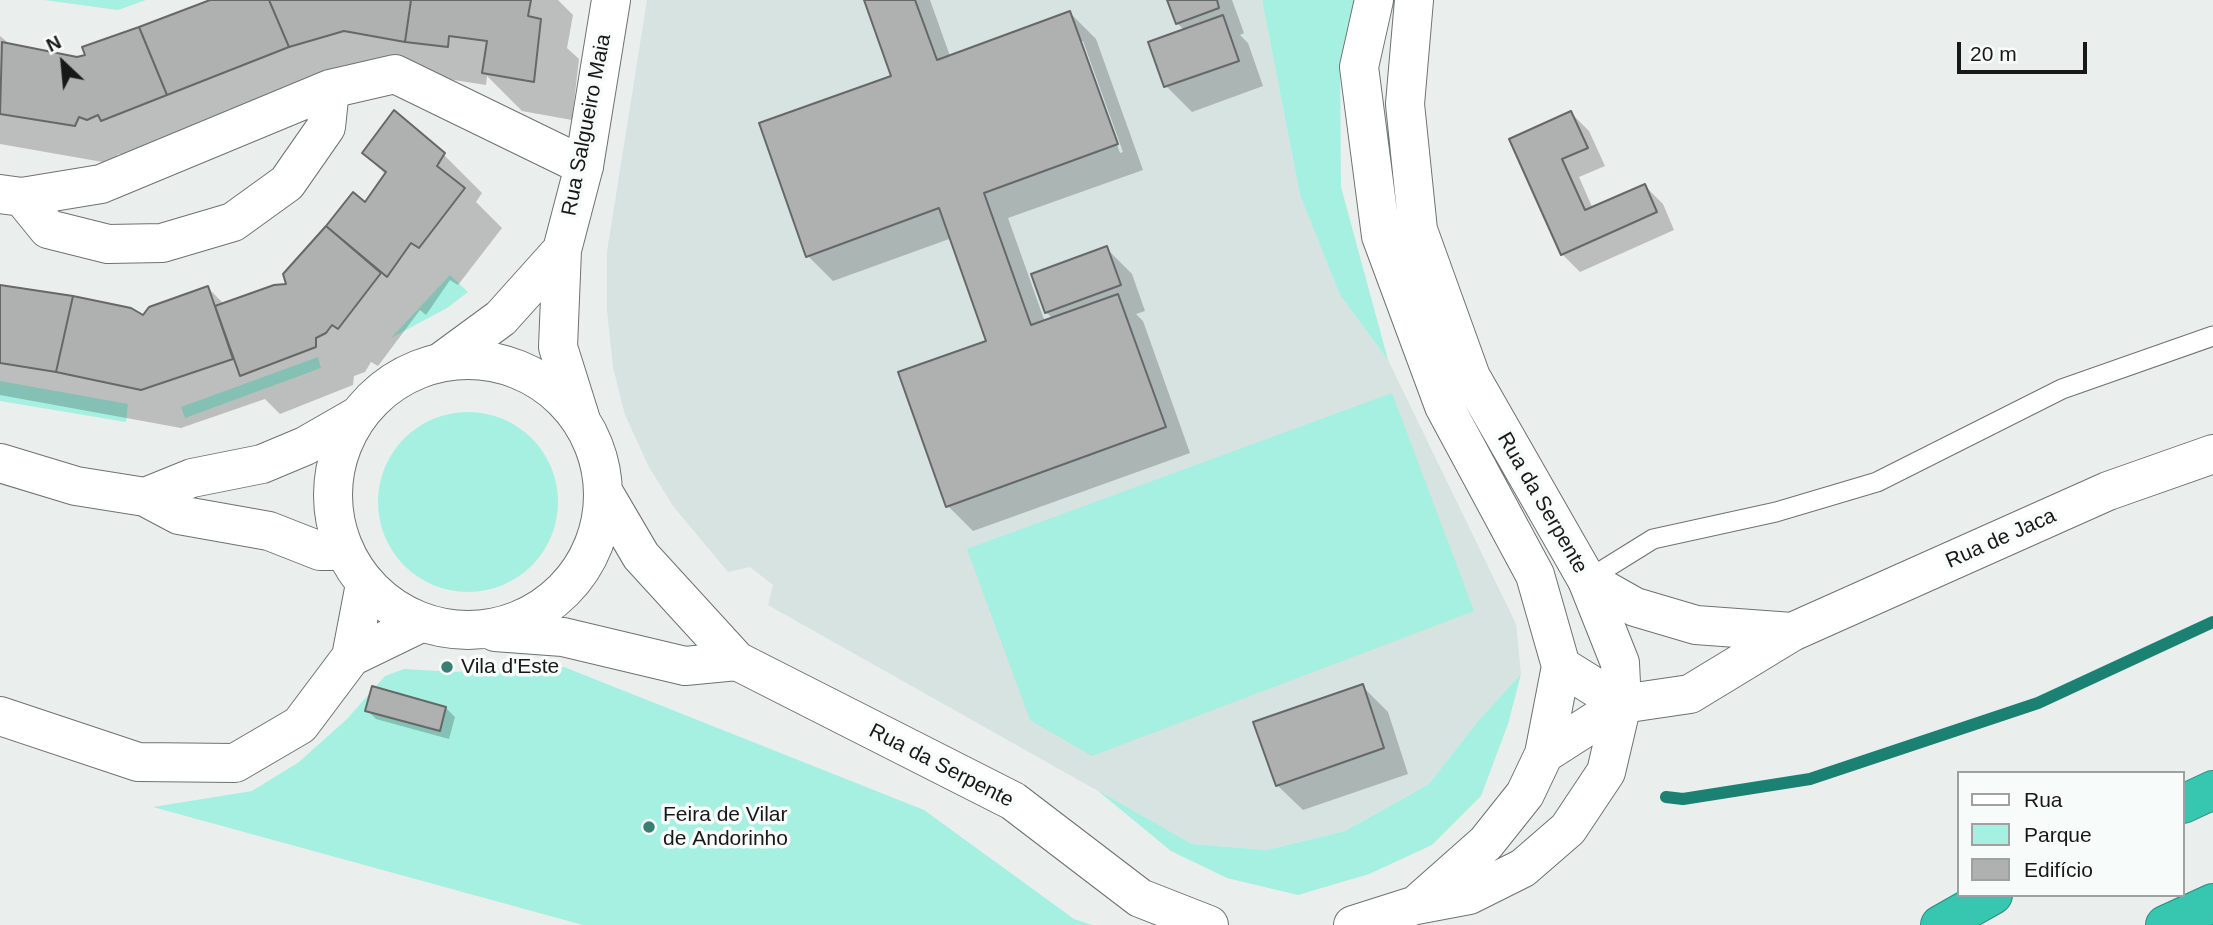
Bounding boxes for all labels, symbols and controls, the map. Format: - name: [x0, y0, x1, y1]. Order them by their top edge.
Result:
- north arrow: [28, 28, 98, 98]
- scale bar: [1961, 28, 2090, 72]
- text: N: [43, 31, 64, 56]
- street label: Rua Salgueiro Maia: [557, 32, 617, 218]
- text: 20 m: [1970, 42, 2017, 65]
- street label: Rua da Serpente: [1491, 428, 1593, 578]
- street label: Rua de Jaca: [1942, 504, 2060, 574]
- place label: Vila d'Este: [461, 654, 559, 680]
- marker: Vila d'Este: [439, 659, 455, 675]
- street label: Rua da Serpente: [865, 719, 1017, 813]
- legend: [1958, 771, 2185, 897]
- text: Rua: [2024, 788, 2063, 811]
- place label: Feira de Vilar de Andorinho: [663, 802, 788, 852]
- marker: Feira de Vilar de Andorinho: [641, 819, 657, 835]
- text: Parque: [2024, 823, 2092, 846]
- text: Edifício: [2024, 858, 2093, 881]

